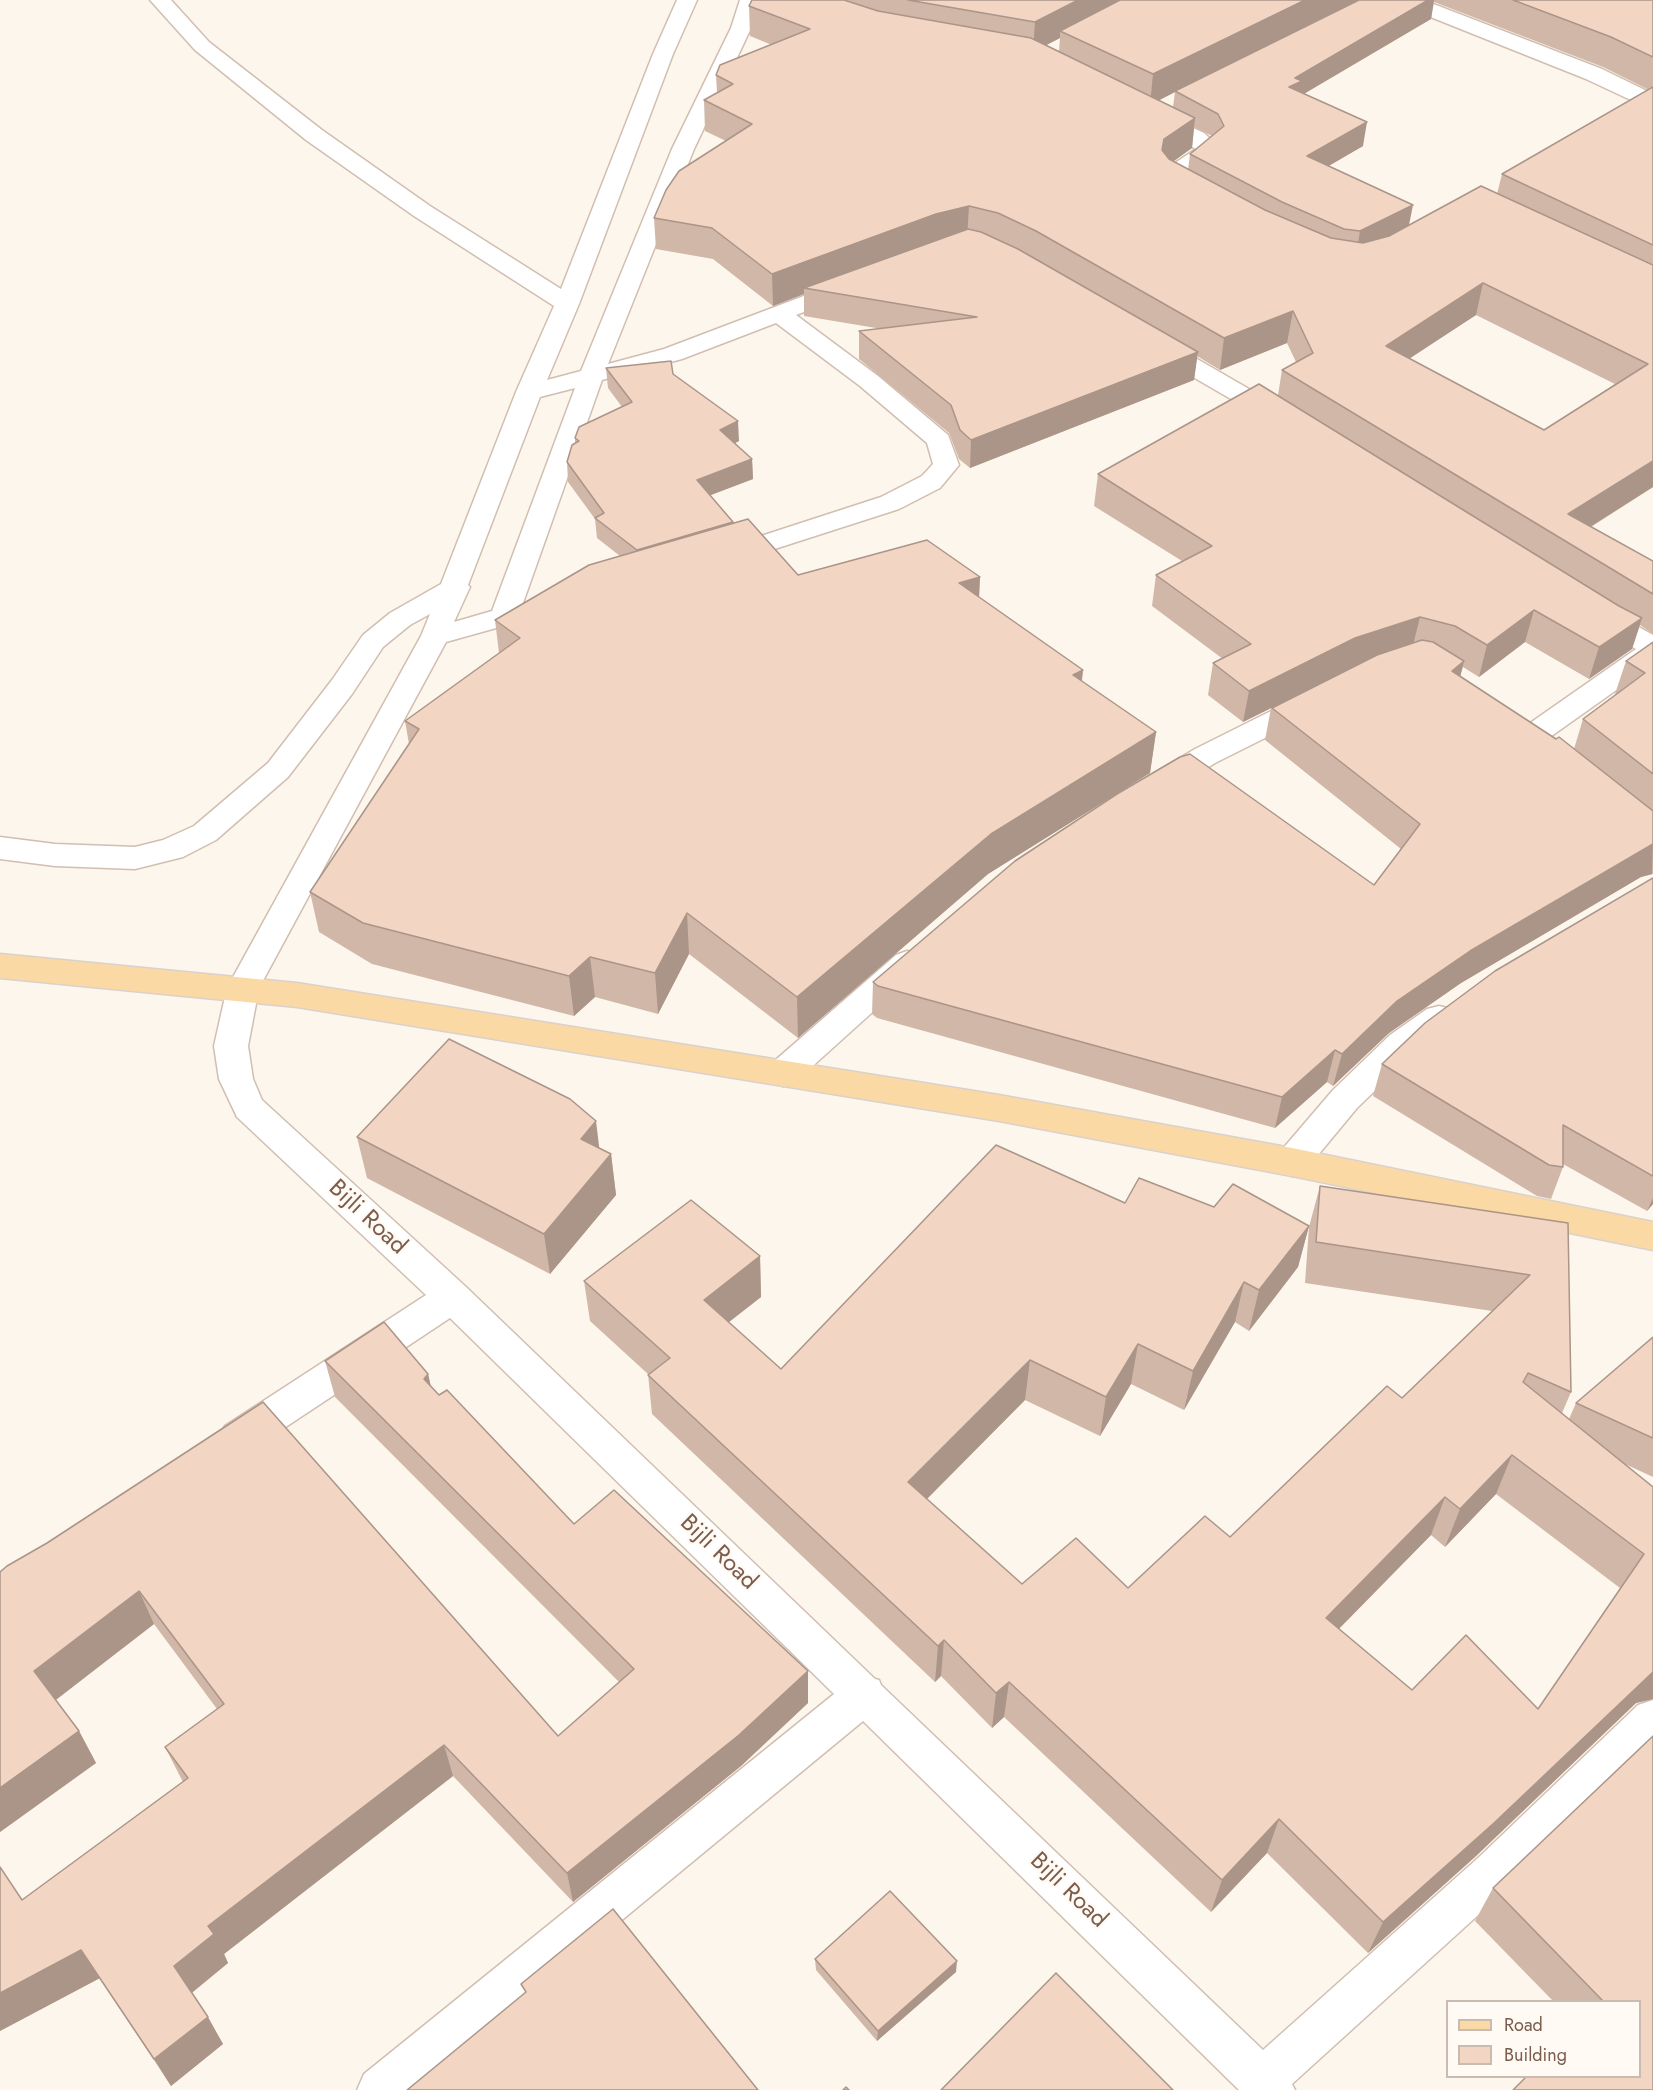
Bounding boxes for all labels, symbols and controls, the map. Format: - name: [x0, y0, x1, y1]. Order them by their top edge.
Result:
- street label: Bijli Road: [322, 1175, 412, 1261]
- street label: Bijli Road: [673, 1509, 763, 1597]
- street label: Bijli Road: [1023, 1847, 1113, 1935]
- legend: [1446, 2000, 1641, 2078]
- text: Road: [1504, 2012, 1543, 2038]
- text: Building: [1504, 2042, 1567, 2068]

